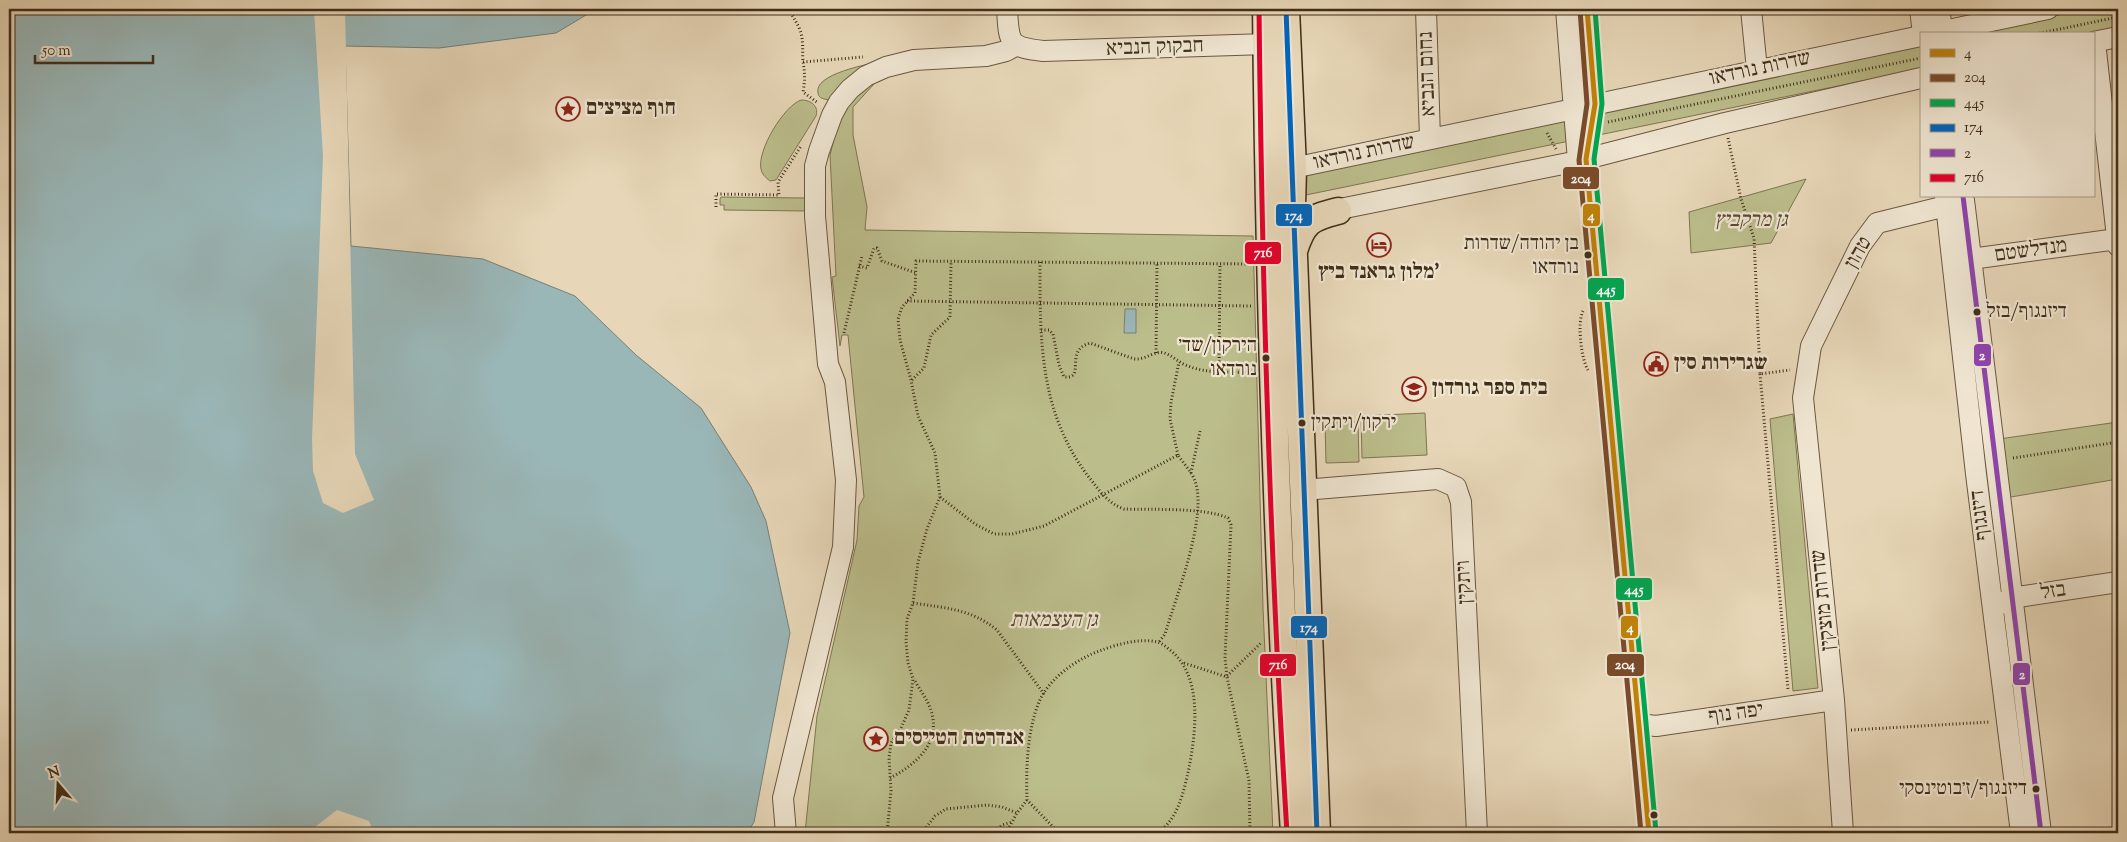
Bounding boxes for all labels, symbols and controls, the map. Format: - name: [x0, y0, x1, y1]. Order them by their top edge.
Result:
- street label: חבקוק הנביא: [1106, 31, 1204, 65]
- street label: נחום הנביא: [1412, 31, 1444, 117]
- scale bar: [35, 32, 152, 64]
- legend: [1920, 32, 2094, 198]
- text: 50 m: [41, 41, 71, 62]
- street label: שדרות נורדאו: [1706, 44, 1814, 94]
- text: 4: [1964, 44, 1972, 65]
- text: 204: [1964, 68, 1986, 89]
- place label: חוף מציצים: [586, 94, 676, 124]
- text: 445: [1964, 94, 1984, 115]
- place icon: חוף מציצים: [555, 96, 581, 122]
- text: 174: [1964, 118, 1984, 139]
- street label: שדרות נורדאו: [1310, 128, 1418, 178]
- text: 2: [1964, 144, 1971, 165]
- line badge: 204: [1562, 166, 1600, 190]
- text: 716: [1964, 168, 1984, 189]
- text: 204: [1571, 170, 1591, 190]
- line badge: 174: [1275, 203, 1313, 227]
- line badge: 4: [1582, 203, 1601, 227]
- park label: גן מרקביץ: [1714, 206, 1789, 236]
- text: 174: [1285, 207, 1303, 227]
- text: 4: [1586, 207, 1595, 227]
- place label: בן יהודה/שדרות נורדאו: [1464, 230, 1579, 283]
- street label: טהון: [1838, 231, 1880, 275]
- street label: מנדלשטם: [1993, 231, 2069, 271]
- hotel icon: מלון גראנד ביץ': [1366, 232, 1392, 258]
- line badge: 716: [1244, 241, 1282, 265]
- text: 716: [1254, 244, 1272, 264]
- marker: בן יהודה/שדרות נורדאו: [1583, 250, 1593, 260]
- place label: מלון גראנד ביץ': [1318, 258, 1440, 288]
- line badge: 445: [1587, 277, 1625, 301]
- text: 445: [1596, 281, 1616, 301]
- place label: דיזנגוף/בזל: [1986, 298, 2067, 327]
- marker: דיזנגוף/בזל: [1972, 307, 1982, 317]
- place label: הירקון/שד׳ נורדאו: [1179, 332, 1257, 385]
- line badge: 2: [1973, 343, 1992, 367]
- text: 2: [1979, 347, 1986, 367]
- place label: שגרירות סין: [1674, 349, 1768, 379]
- public building icon: שגרירות סין: [1643, 351, 1669, 377]
- marker: הירקון/שד׳ נורדאו: [1261, 353, 1271, 363]
- place label: בית ספר גורדון: [1432, 374, 1548, 404]
- school or university icon: בית ספר גורדון: [1401, 376, 1427, 402]
- place label: ירקון/ויתקין: [1311, 409, 1396, 438]
- marker: ירקון/ויתקין: [1297, 418, 1307, 428]
- street label: דיזנגוף: [1963, 488, 1999, 542]
- street label: שדרות מוצקין: [1804, 548, 1844, 652]
- street label: ויתקין: [1449, 559, 1481, 605]
- street label: בזל: [2038, 575, 2068, 609]
- line badge: 445: [1615, 577, 1653, 601]
- text: 445: [1624, 581, 1644, 601]
- park label: גן העצמאות: [1010, 606, 1100, 636]
- line badge: 174: [1290, 615, 1328, 639]
- line badge: 4: [1620, 615, 1639, 639]
- text: 174: [1300, 619, 1318, 639]
- text: 4: [1625, 619, 1634, 639]
- line badge: 716: [1259, 653, 1297, 677]
- line badge: 204: [1606, 653, 1645, 677]
- text: 716: [1269, 656, 1287, 676]
- text: 204: [1615, 656, 1635, 676]
- line badge: 2: [2012, 662, 2031, 686]
- text: 2: [2019, 666, 2026, 686]
- street label: יפה נוף: [1707, 695, 1766, 733]
- place label: אנדרטת הטייסים: [894, 724, 1024, 754]
- place icon: אנדרטת הטייסים: [863, 726, 889, 752]
- north arrow: [32, 760, 82, 810]
- text: N: [46, 762, 63, 785]
- place label: דיזנגוף/ז׳בוטינסקי: [1899, 775, 2027, 804]
- marker: דיזנגוף/ז׳בוטינסקי: [2031, 784, 2041, 794]
- unlabelled marker: [1649, 810, 1659, 820]

